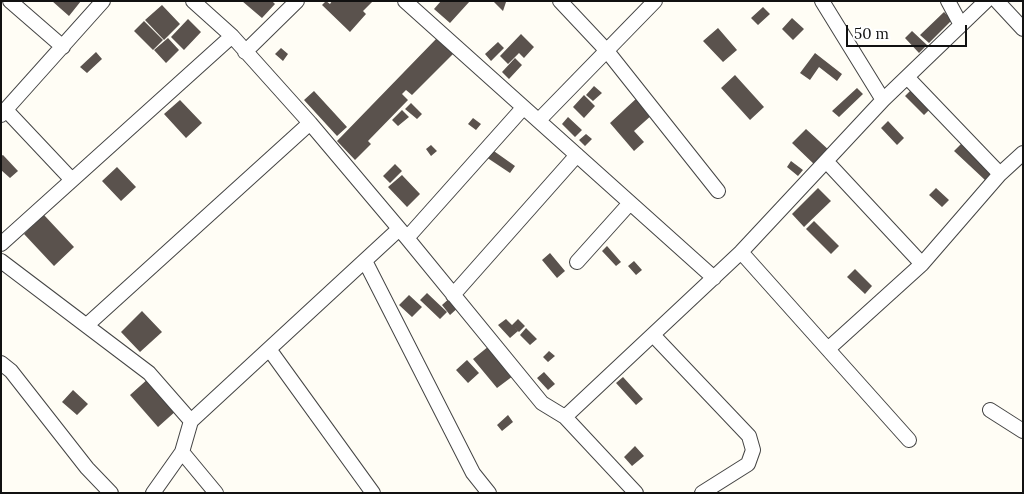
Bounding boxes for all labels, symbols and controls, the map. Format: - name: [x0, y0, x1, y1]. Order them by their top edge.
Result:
- scale bar: [849, 15, 970, 47]
- text: 50 m: [854, 24, 889, 43]

